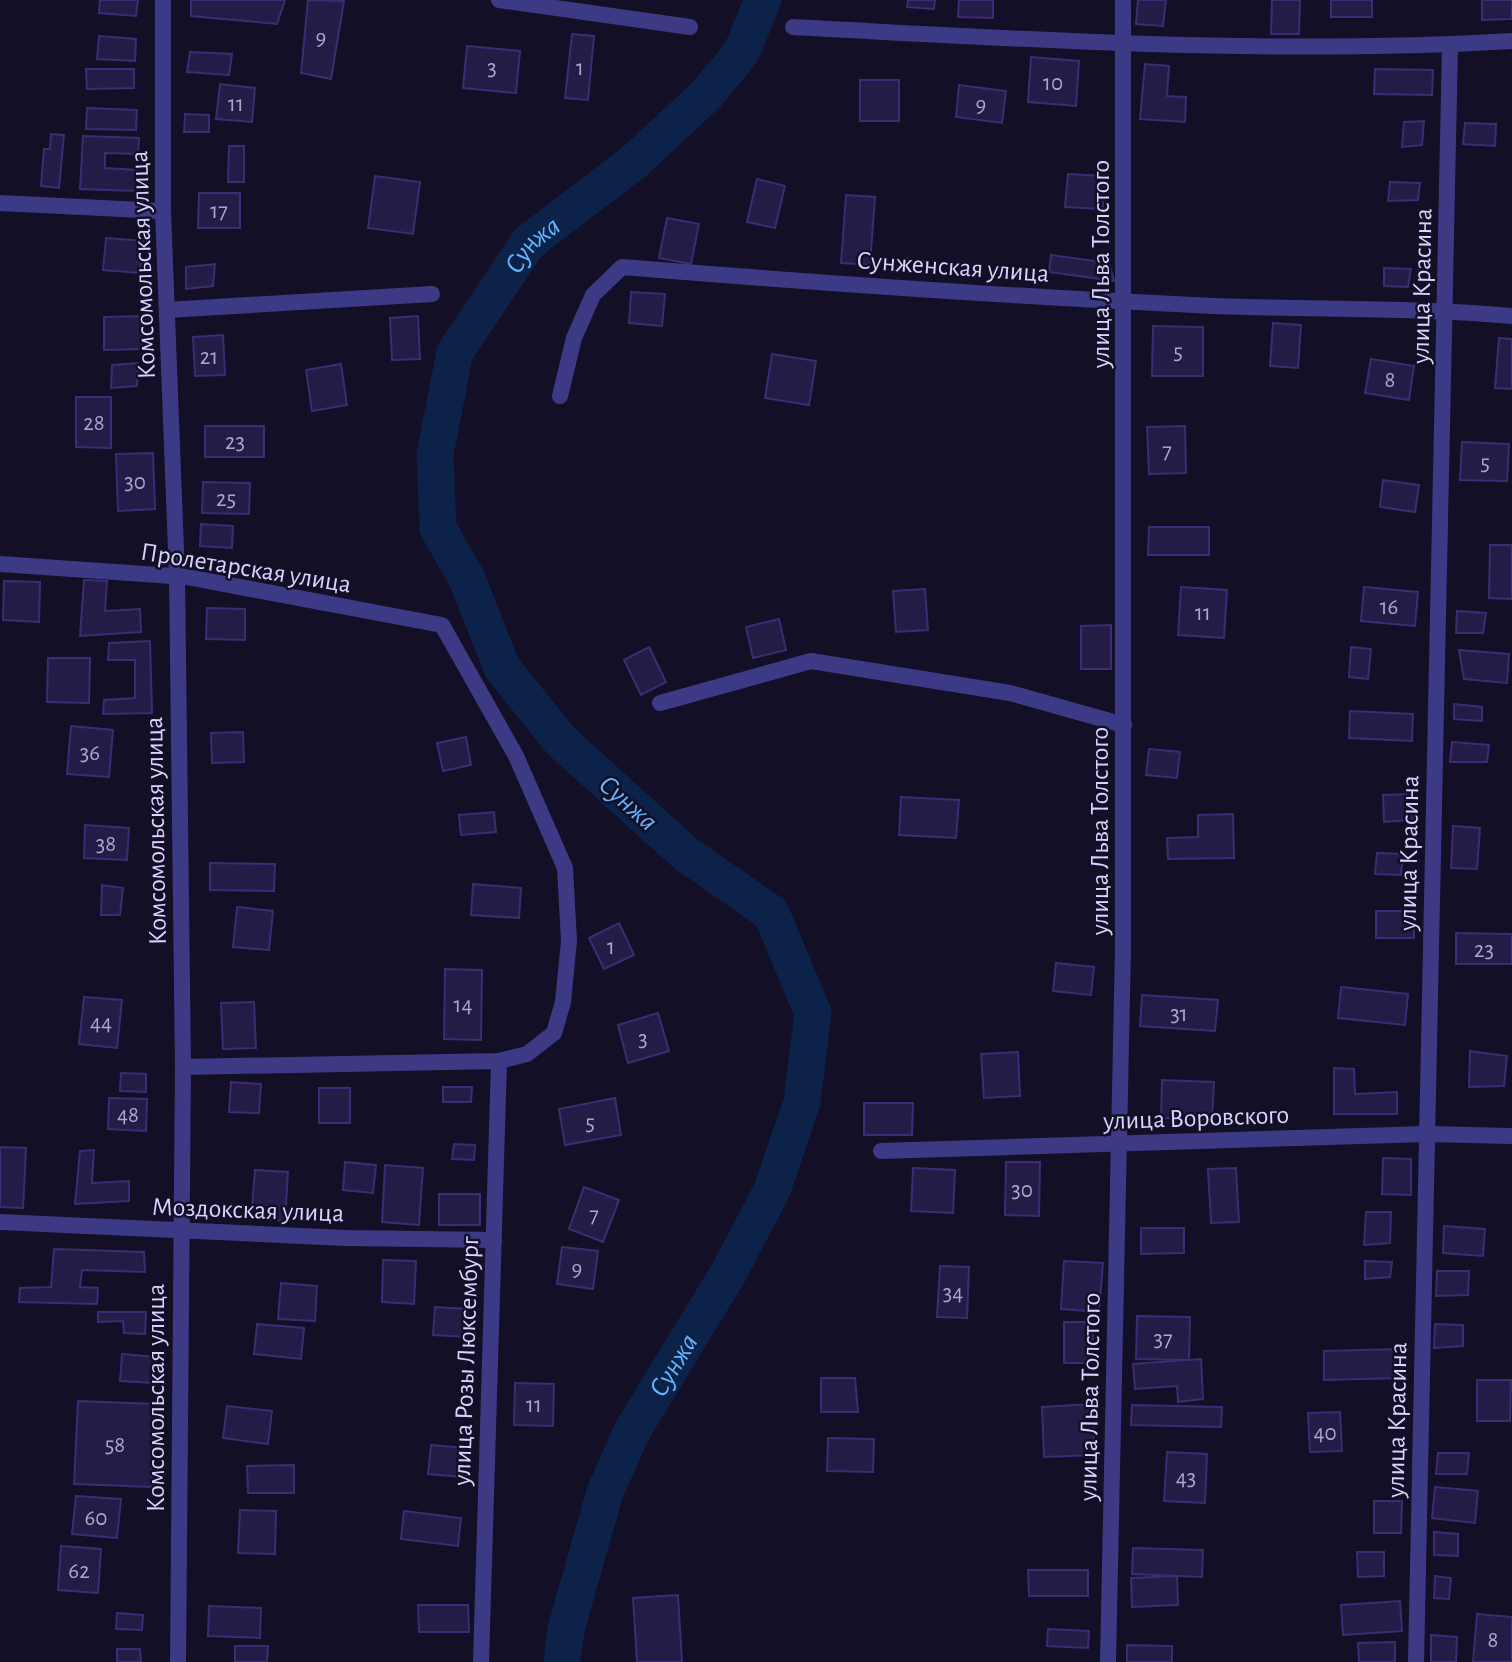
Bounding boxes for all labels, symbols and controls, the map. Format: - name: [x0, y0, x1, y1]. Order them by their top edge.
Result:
- house number: 9: [316, 27, 326, 50]
- house number: 3: [487, 57, 497, 80]
- house number: 1: [576, 57, 584, 80]
- house number: 10: [1043, 72, 1063, 95]
- house number: 11: [228, 93, 244, 116]
- house number: 9: [976, 94, 986, 117]
- street label: Комсомольская улица: [126, 150, 160, 380]
- street label: улица Льва Толстого: [1088, 160, 1114, 369]
- house number: 17: [210, 200, 228, 223]
- street label: улица Красина: [1408, 208, 1436, 365]
- water label: Сунжа: [500, 212, 566, 279]
- street label: Сунженская улица: [856, 247, 1050, 287]
- house number: 5: [1173, 341, 1183, 364]
- house number: 21: [200, 346, 218, 369]
- house number: 8: [1385, 369, 1395, 392]
- house number: 28: [83, 412, 105, 435]
- house number: 23: [225, 431, 245, 454]
- house number: 7: [1162, 440, 1172, 463]
- house number: 5: [1480, 452, 1490, 475]
- house number: 30: [124, 471, 146, 494]
- house number: 25: [216, 488, 236, 511]
- street label: Пролетарская улица: [139, 538, 353, 597]
- house number: 16: [1380, 596, 1398, 619]
- house number: 11: [1195, 602, 1211, 625]
- street label: Комсомольская улица: [141, 716, 171, 945]
- street label: улица Льва Толстого: [1087, 727, 1113, 936]
- house number: 36: [80, 742, 100, 765]
- water label: Сунжа: [593, 770, 662, 837]
- street label: улица Красина: [1395, 775, 1423, 932]
- house number: 38: [96, 833, 116, 856]
- house number: 1: [607, 936, 615, 959]
- house number: 23: [1474, 939, 1494, 962]
- house number: 14: [454, 994, 472, 1017]
- house number: 31: [1170, 1003, 1188, 1026]
- house number: 44: [90, 1012, 112, 1035]
- house number: 3: [638, 1028, 648, 1051]
- street label: улица Воровского: [1102, 1102, 1289, 1134]
- house number: 48: [117, 1104, 139, 1127]
- house number: 5: [585, 1112, 595, 1135]
- house number: 30: [1011, 1179, 1033, 1202]
- street label: Моздокская улица: [151, 1194, 345, 1226]
- house number: 7: [589, 1204, 599, 1227]
- street label: улица Розы Люксембург: [449, 1235, 483, 1487]
- house number: 9: [572, 1258, 582, 1281]
- house number: 34: [943, 1282, 963, 1305]
- street label: Комсомольская улица: [143, 1284, 169, 1512]
- street label: улица Льва Толстого: [1075, 1293, 1105, 1502]
- house number: 37: [1153, 1328, 1173, 1351]
- water label: Сунжа: [644, 1330, 704, 1402]
- street label: улица Красина: [1383, 1342, 1411, 1499]
- house number: 11: [526, 1394, 542, 1417]
- house number: 40: [1313, 1422, 1337, 1445]
- house number: 58: [105, 1434, 125, 1457]
- house number: 43: [1176, 1467, 1196, 1490]
- house number: 60: [85, 1507, 107, 1530]
- house number: 62: [68, 1560, 90, 1583]
- house number: 8: [1488, 1629, 1498, 1652]

